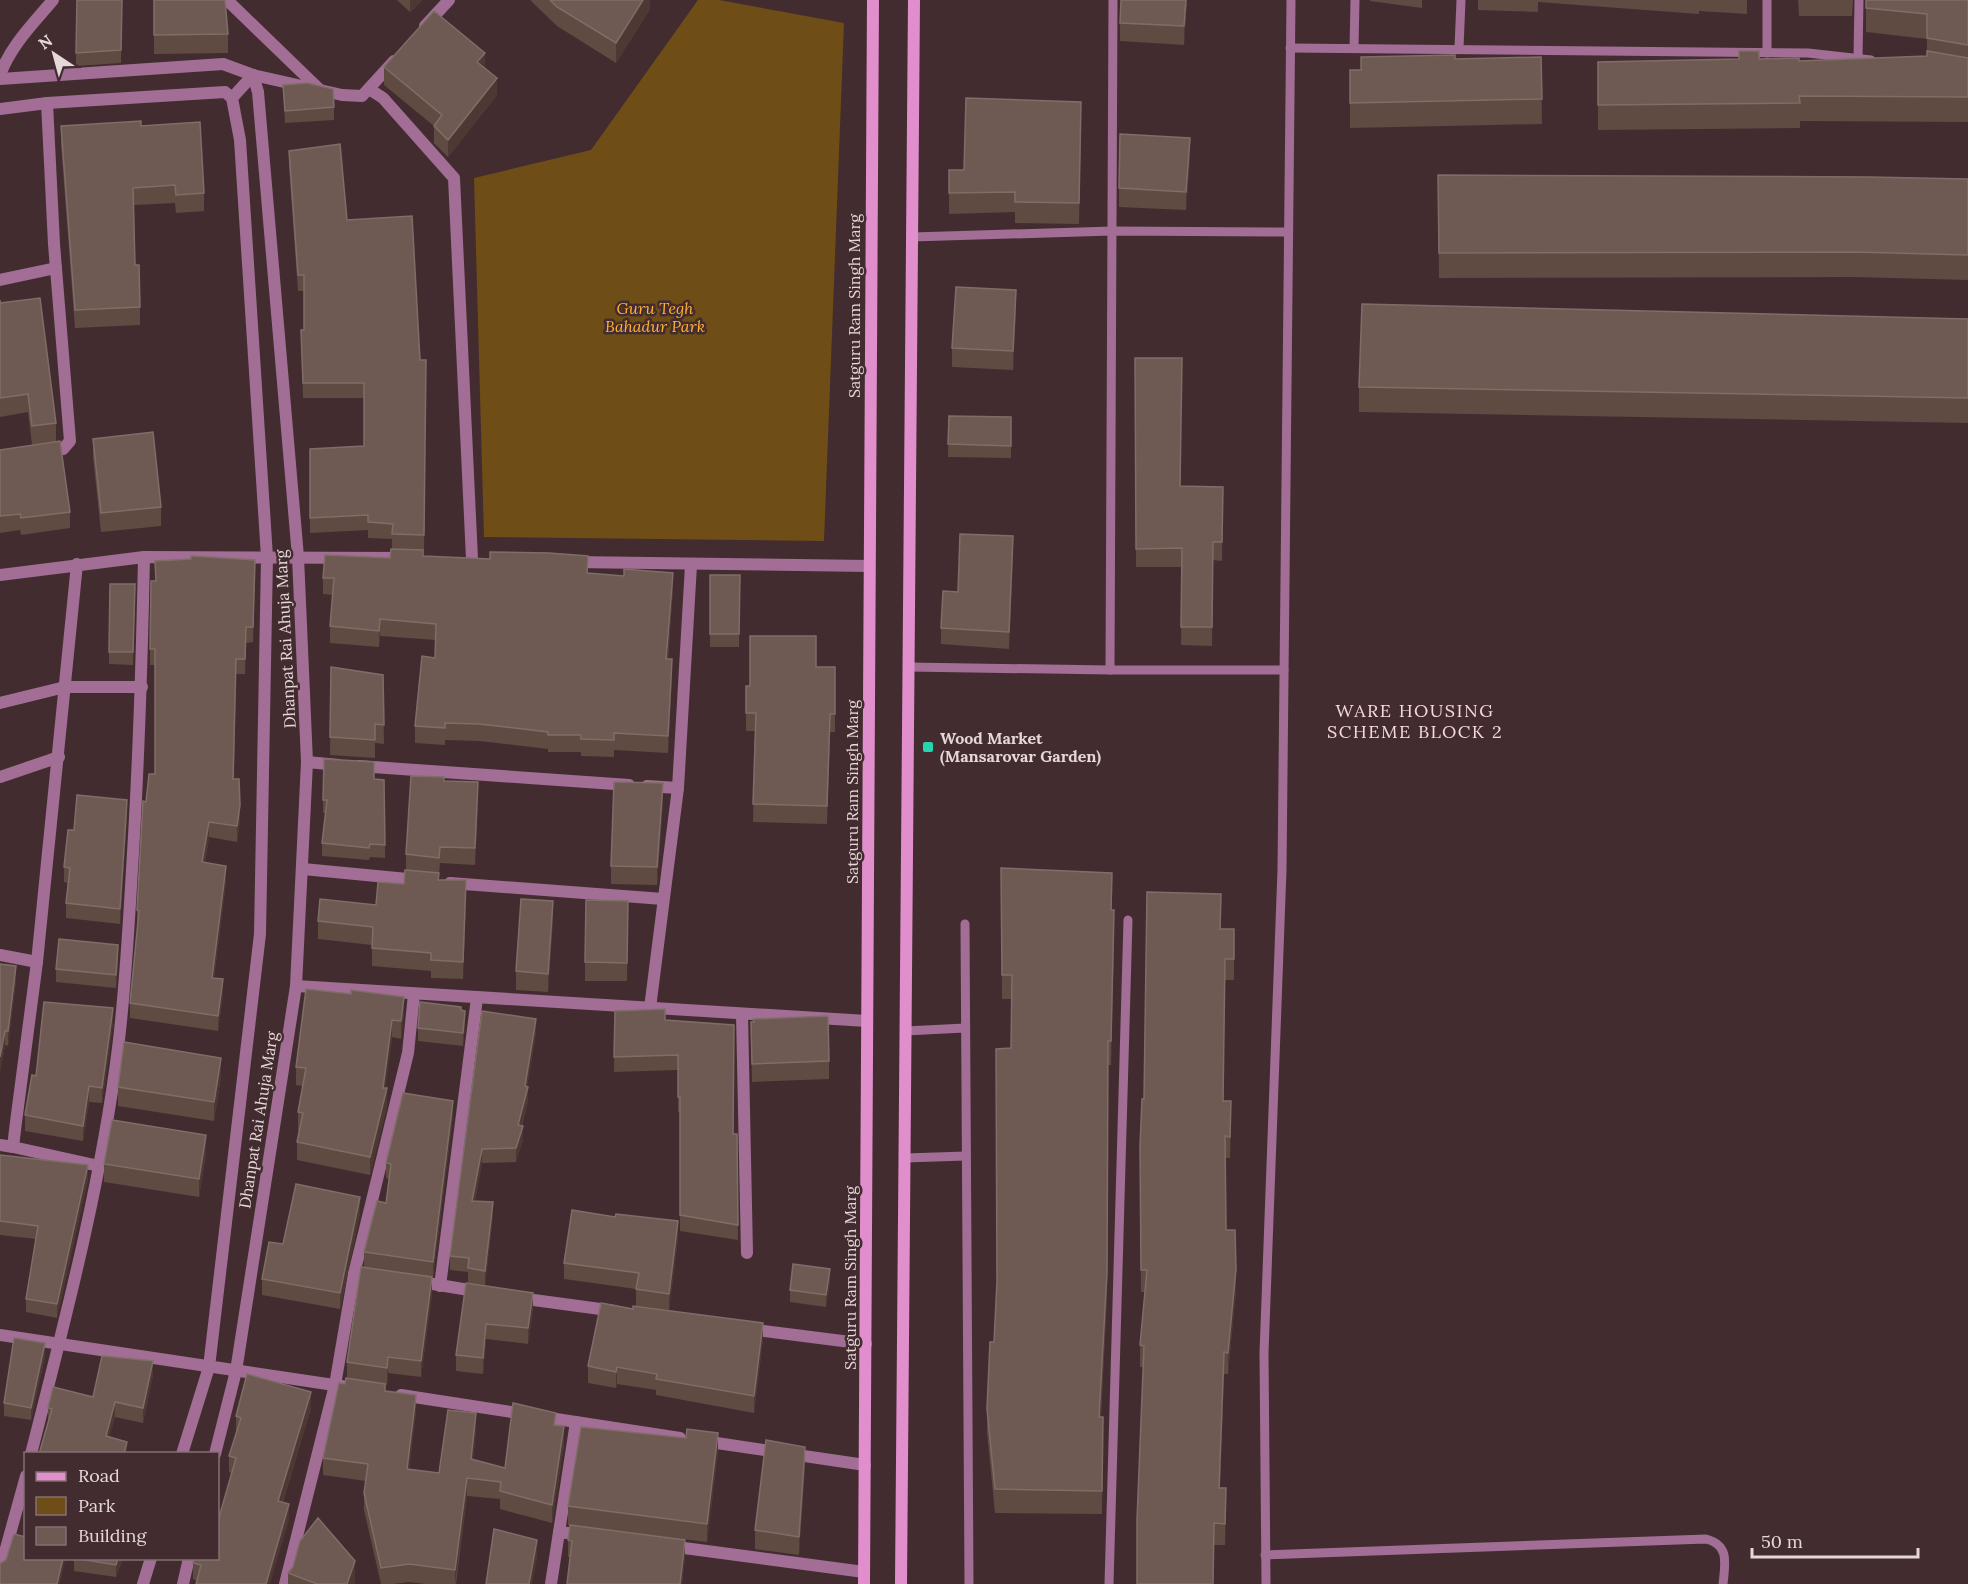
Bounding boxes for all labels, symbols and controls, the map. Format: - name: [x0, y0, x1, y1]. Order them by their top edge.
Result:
- north arrow: [24, 24, 84, 84]
- text: N: [34, 30, 56, 54]
- street label: Satguru Ram Singh Marg: [844, 213, 864, 398]
- park label: Guru Tegh Bahadur Park: [605, 298, 705, 336]
- street label: Dhanpat Rai Ahuja Marg: [270, 548, 300, 729]
- street label: Satguru Ram Singh Marg: [842, 699, 862, 884]
- district label: WARE HOUSING SCHEME BLOCK 2: [1327, 699, 1503, 743]
- place label: Wood Market (Mansarovar Garden): [940, 728, 1101, 767]
- marker: Wood Market (Mansarovar Garden): [921, 740, 935, 754]
- street label: Dhanpat Rai Ahuja Marg: [234, 1029, 282, 1210]
- street label: Satguru Ram Singh Marg: [840, 1185, 860, 1370]
- legend: [24, 1452, 219, 1560]
- text: Road: [78, 1464, 120, 1487]
- text: Park: [78, 1494, 116, 1517]
- scale bar: [1752, 1521, 1918, 1559]
- text: Building: [78, 1524, 148, 1547]
- text: 50 m: [1761, 1530, 1803, 1553]

